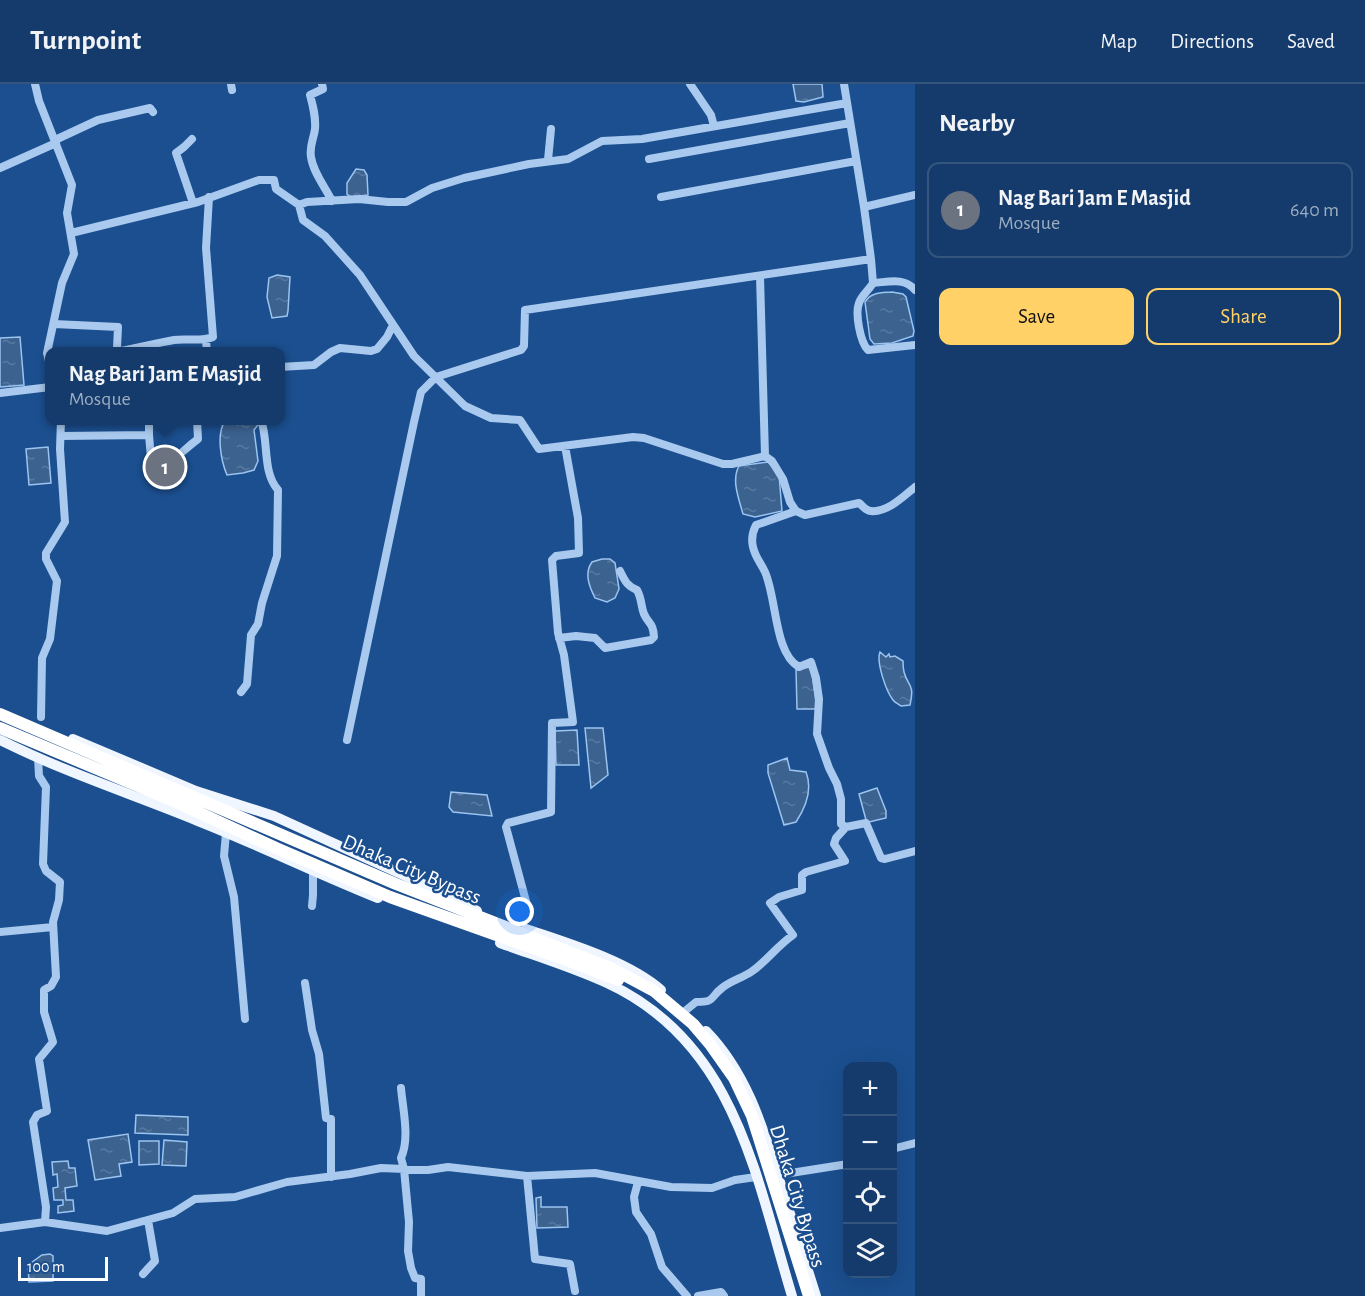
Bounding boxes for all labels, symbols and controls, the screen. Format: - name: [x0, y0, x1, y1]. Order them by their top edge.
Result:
- text: Turnpoint: [30, 27, 141, 55]
- text: Map: [1101, 31, 1137, 52]
- text: Directions: [1170, 31, 1254, 52]
- text: Saved: [1287, 31, 1335, 52]
- text: Nearby: [939, 110, 1015, 136]
- text: Nag Bari Jam E Masjid: [998, 187, 1191, 209]
- text: 1: [957, 200, 964, 220]
- text: 640 m: [1290, 200, 1339, 220]
- text: Mosque: [998, 213, 1060, 233]
- button: Save: [939, 288, 1134, 345]
- button: Share: [1146, 288, 1341, 345]
- popup: [45, 347, 285, 425]
- text: Nag Bari Jam E Masjid: [69, 363, 261, 385]
- text: Mosque: [69, 389, 131, 409]
- pin: 1: [146, 444, 184, 490]
- street label: Dhaka City Bypass: [340, 831, 484, 908]
- your location: [505, 897, 534, 926]
- map controls: [843, 1062, 897, 1278]
- button: +: [843, 1062, 897, 1116]
- button: −: [843, 1116, 897, 1170]
- street label: Dhaka City Bypass: [766, 1122, 829, 1270]
- button: locate: [843, 1170, 897, 1224]
- button: layers: [843, 1224, 897, 1278]
- scale bar: [18, 1254, 108, 1282]
- text: 100 m: [27, 1259, 65, 1275]

